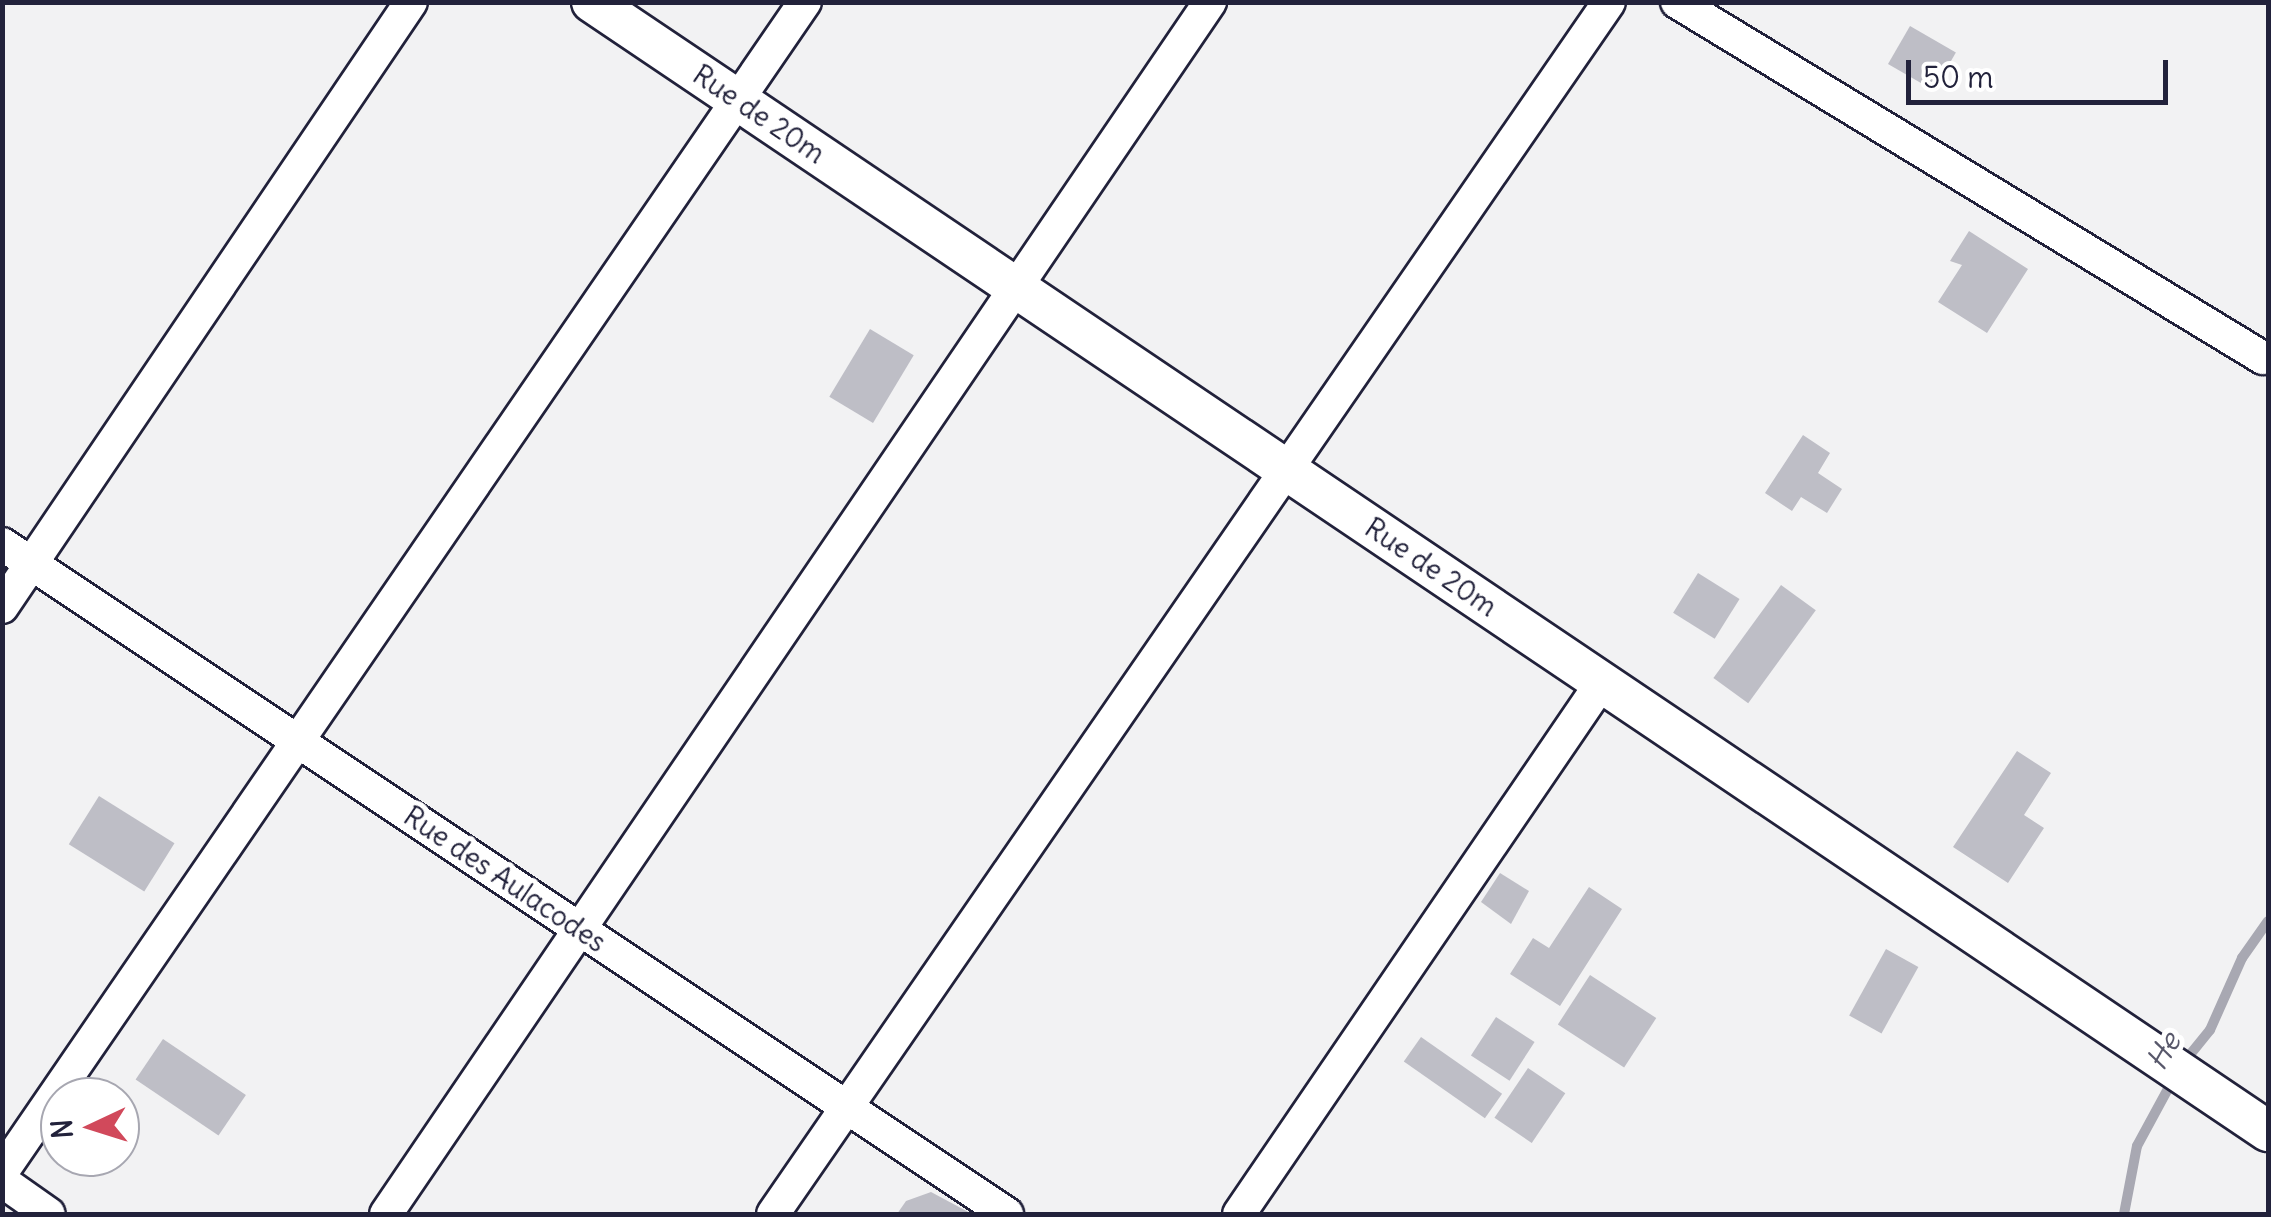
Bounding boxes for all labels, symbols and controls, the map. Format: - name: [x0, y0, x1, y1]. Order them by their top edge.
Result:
- scale bar: [1911, 40, 2174, 102]
- street label: Rue de 20m: [687, 58, 831, 170]
- text: 50 m: [1923, 58, 1993, 96]
- street label: Rue de 20m: [1359, 511, 1503, 623]
- street label: Rue des Aulacodes: [397, 799, 613, 959]
- water label: He: [2138, 1026, 2188, 1076]
- north arrow: [40, 1077, 140, 1177]
- text: N: [43, 1118, 81, 1140]

